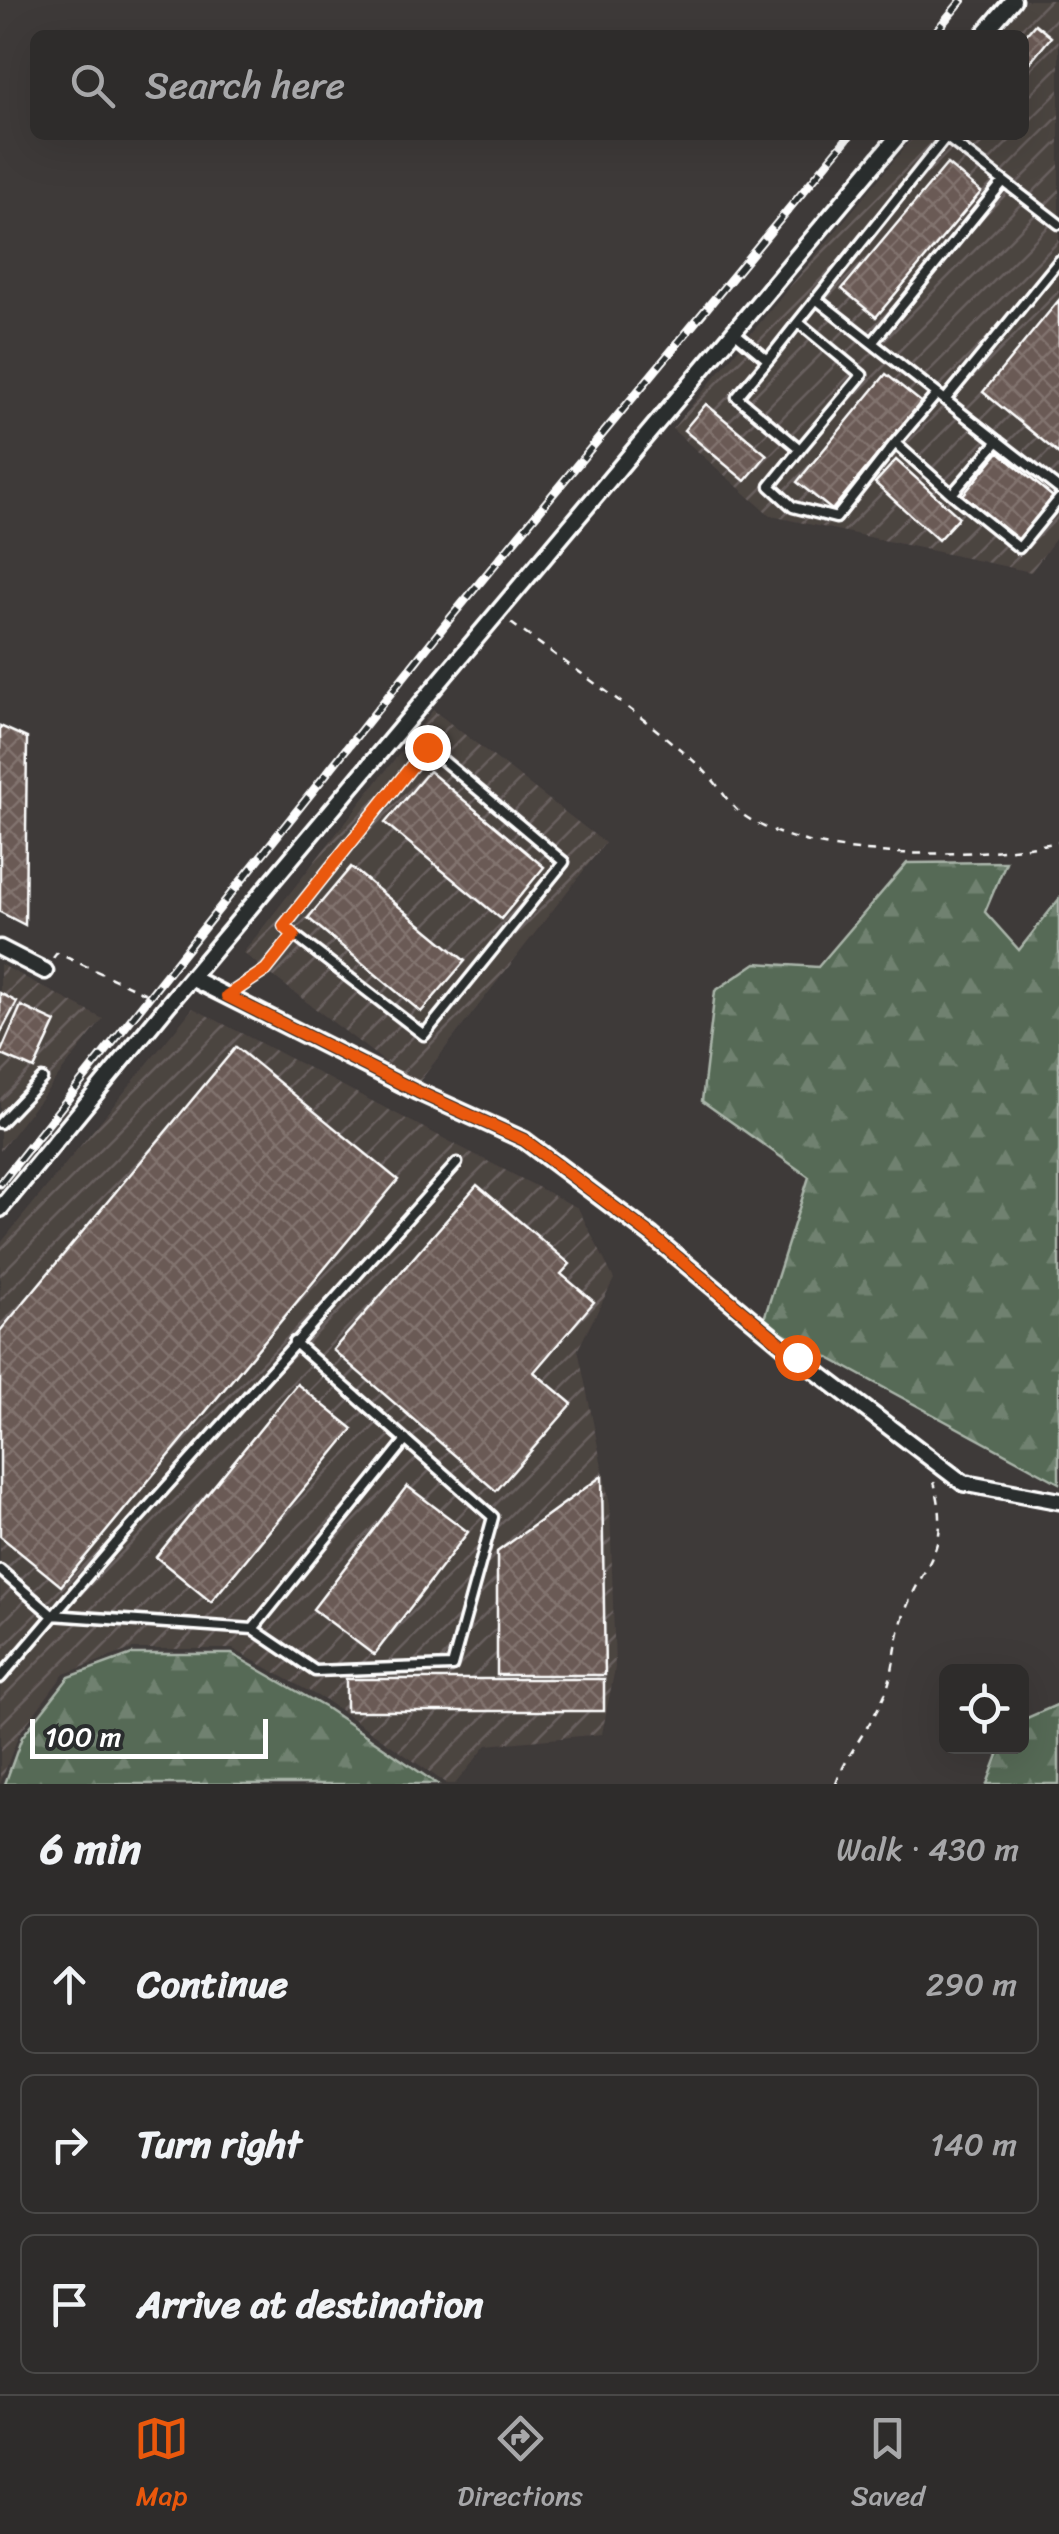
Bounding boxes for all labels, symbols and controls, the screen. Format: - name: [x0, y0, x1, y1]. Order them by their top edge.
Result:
- search box: [30, 30, 1029, 140]
- text: Search here: [145, 52, 345, 119]
- icon: search: [65, 58, 120, 113]
- route end: [405, 725, 451, 771]
- route start: [775, 1335, 821, 1381]
- map controls: [939, 1664, 1029, 1754]
- button: locate: [939, 1664, 1029, 1754]
- text: 100 m: [45, 1712, 121, 1761]
- scale bar: [30, 1714, 268, 1758]
- text: 6 min: [40, 1812, 141, 1886]
- text: Walk · 430 m: [836, 1821, 1019, 1878]
- text: Continue: [137, 1951, 288, 2018]
- text: 290 m: [926, 1956, 1017, 2013]
- icon: ahead: [42, 1957, 97, 2012]
- text: Turn right: [137, 2111, 302, 2178]
- text: 140 m: [930, 2116, 1017, 2173]
- icon: right: [42, 2117, 97, 2172]
- text: Arrive at destination: [137, 2271, 484, 2338]
- icon: arrive: [42, 2277, 97, 2332]
- tab: Map: [134, 2411, 189, 2520]
- tab: Directions: [457, 2411, 583, 2520]
- tab: Saved: [851, 2411, 925, 2520]

